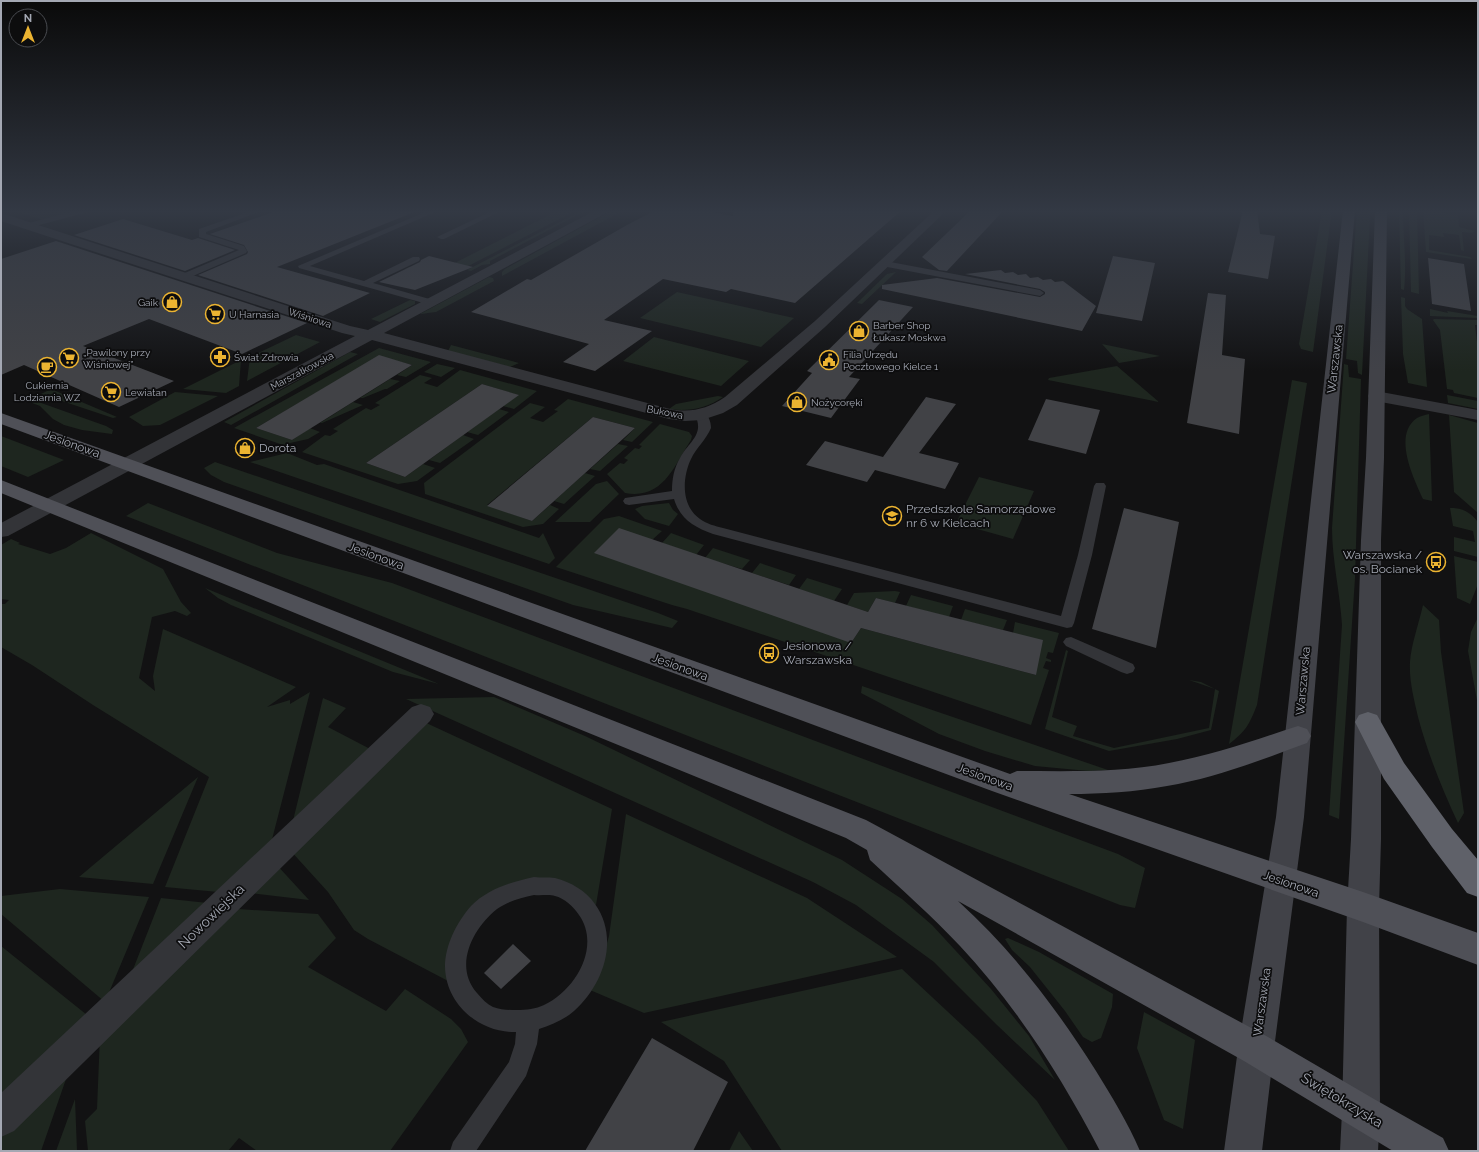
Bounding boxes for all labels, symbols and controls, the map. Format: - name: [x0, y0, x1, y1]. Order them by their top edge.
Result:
- north arrow: [8, 8, 48, 48]
- text: N: [24, 12, 32, 25]
- shop icon: Gaik: [161, 291, 183, 313]
- place label: Gaik: [138, 297, 159, 308]
- supermarket icon: U Harnasia: [204, 303, 226, 325]
- street label: Wiśniowa: [287, 306, 333, 330]
- place label: U Harnasia: [229, 309, 279, 320]
- shop icon: Barber Shop Łukasz Moskwa: [848, 320, 870, 342]
- place label: Barber Shop Łukasz Moskwa: [873, 320, 946, 343]
- street label: Warszawska: [1324, 324, 1346, 394]
- pharmacy icon: Świat Zdrowia: [209, 346, 231, 368]
- supermarket icon: „Pawilony przy Wiśniowej”: [58, 347, 80, 369]
- place label: „Pawilony przy Wiśniowej”: [83, 347, 151, 370]
- public building icon: Filia Urzędu Pocztowego Kielce 1: [818, 349, 840, 371]
- place label: Filia Urzędu Pocztowego Kielce 1: [843, 349, 939, 372]
- street label: Marszałkowska: [268, 350, 336, 392]
- place label: Świat Zdrowia: [234, 352, 299, 363]
- cafe icon: Cukiernia Lodziarnia WZ: [36, 356, 58, 378]
- place label: Cukiernia Lodziarnia WZ: [14, 380, 80, 403]
- supermarket icon: Lewiatan: [100, 381, 122, 403]
- place label: Lewiatan: [125, 387, 167, 398]
- shop icon: Nożycoręki: [786, 391, 808, 413]
- place label: Nożycoręki: [811, 397, 863, 408]
- street label: Bukowa: [646, 403, 684, 421]
- street label: Jesionowa: [42, 427, 102, 461]
- shop icon: Dorota: [234, 437, 256, 459]
- place label: Dorota: [259, 441, 296, 455]
- place label: Przedszkole Samorządowe nr 6 w Kielcach: [906, 502, 1056, 530]
- school or university icon: Przedszkole Samorządowe nr 6 w Kielcach: [881, 505, 903, 527]
- street label: Jesionowa: [346, 539, 406, 573]
- place label: Warszawska / os. Bocianek: [1343, 548, 1423, 576]
- bus stop icon: Warszawska / os. Bocianek: [1425, 551, 1447, 573]
- place label: Jesionowa / Warszawska: [783, 639, 852, 667]
- bus stop icon: Jesionowa / Warszawska: [758, 642, 780, 664]
- street label: Warszawska: [1293, 646, 1313, 716]
- street label: Jesionowa: [650, 650, 710, 684]
- street label: Jesionowa: [955, 760, 1015, 794]
- street label: Jesionowa: [1261, 868, 1321, 900]
- street label: Nowowiejska: [175, 881, 247, 951]
- street label: Warszawska: [1250, 967, 1274, 1037]
- street label: Świętokrzyska: [1298, 1069, 1386, 1131]

